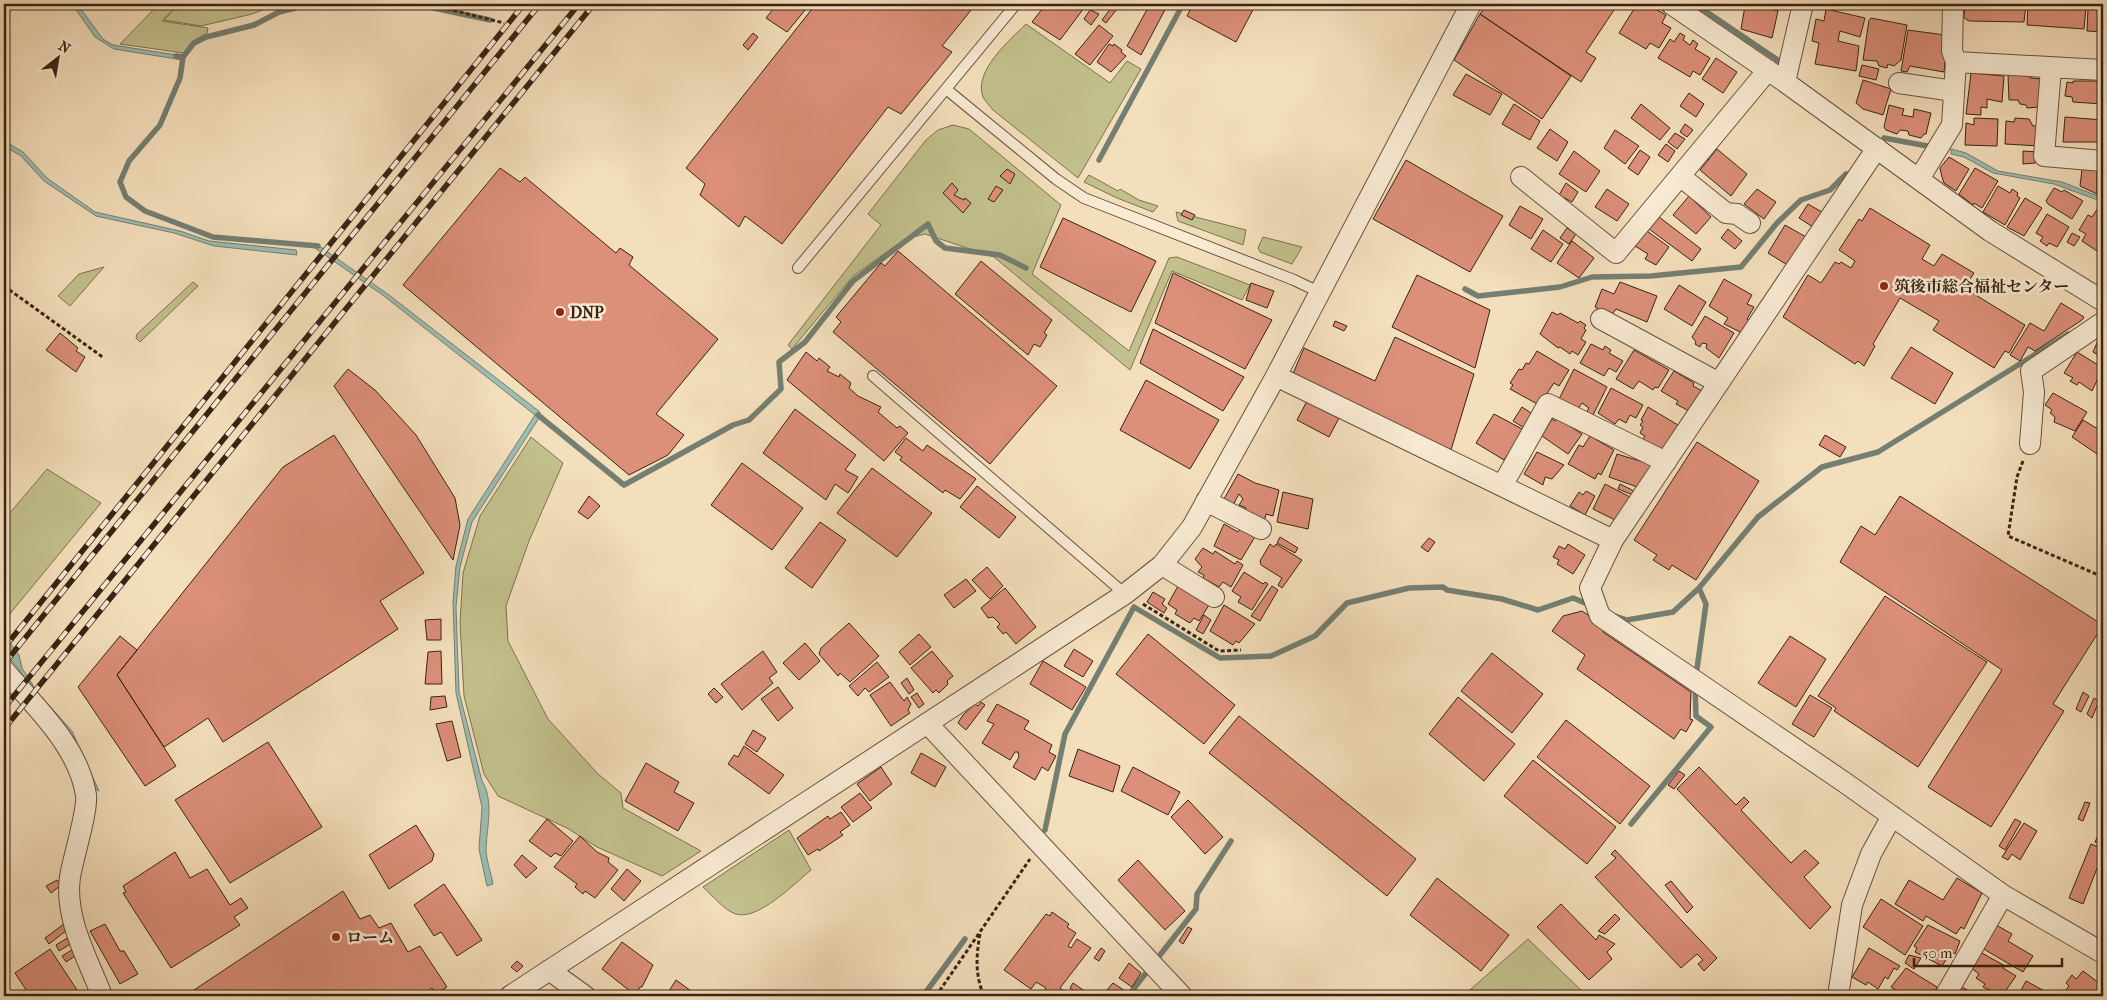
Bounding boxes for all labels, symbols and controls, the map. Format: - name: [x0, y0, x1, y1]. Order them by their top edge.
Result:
- north arrow: [32, 32, 82, 82]
- text: N: [56, 37, 74, 58]
- place label: 筑後市総合福祉センター: [1894, 277, 2069, 296]
- marker: 筑後市総合福祉センター: [1878, 280, 1890, 292]
- place label: DNP: [570, 303, 604, 322]
- marker: DNP: [554, 306, 566, 318]
- place label: ローム: [346, 928, 394, 947]
- marker: ローム: [330, 931, 342, 943]
- scale bar: [1914, 935, 2062, 967]
- text: 50 m: [1922, 944, 1953, 962]

